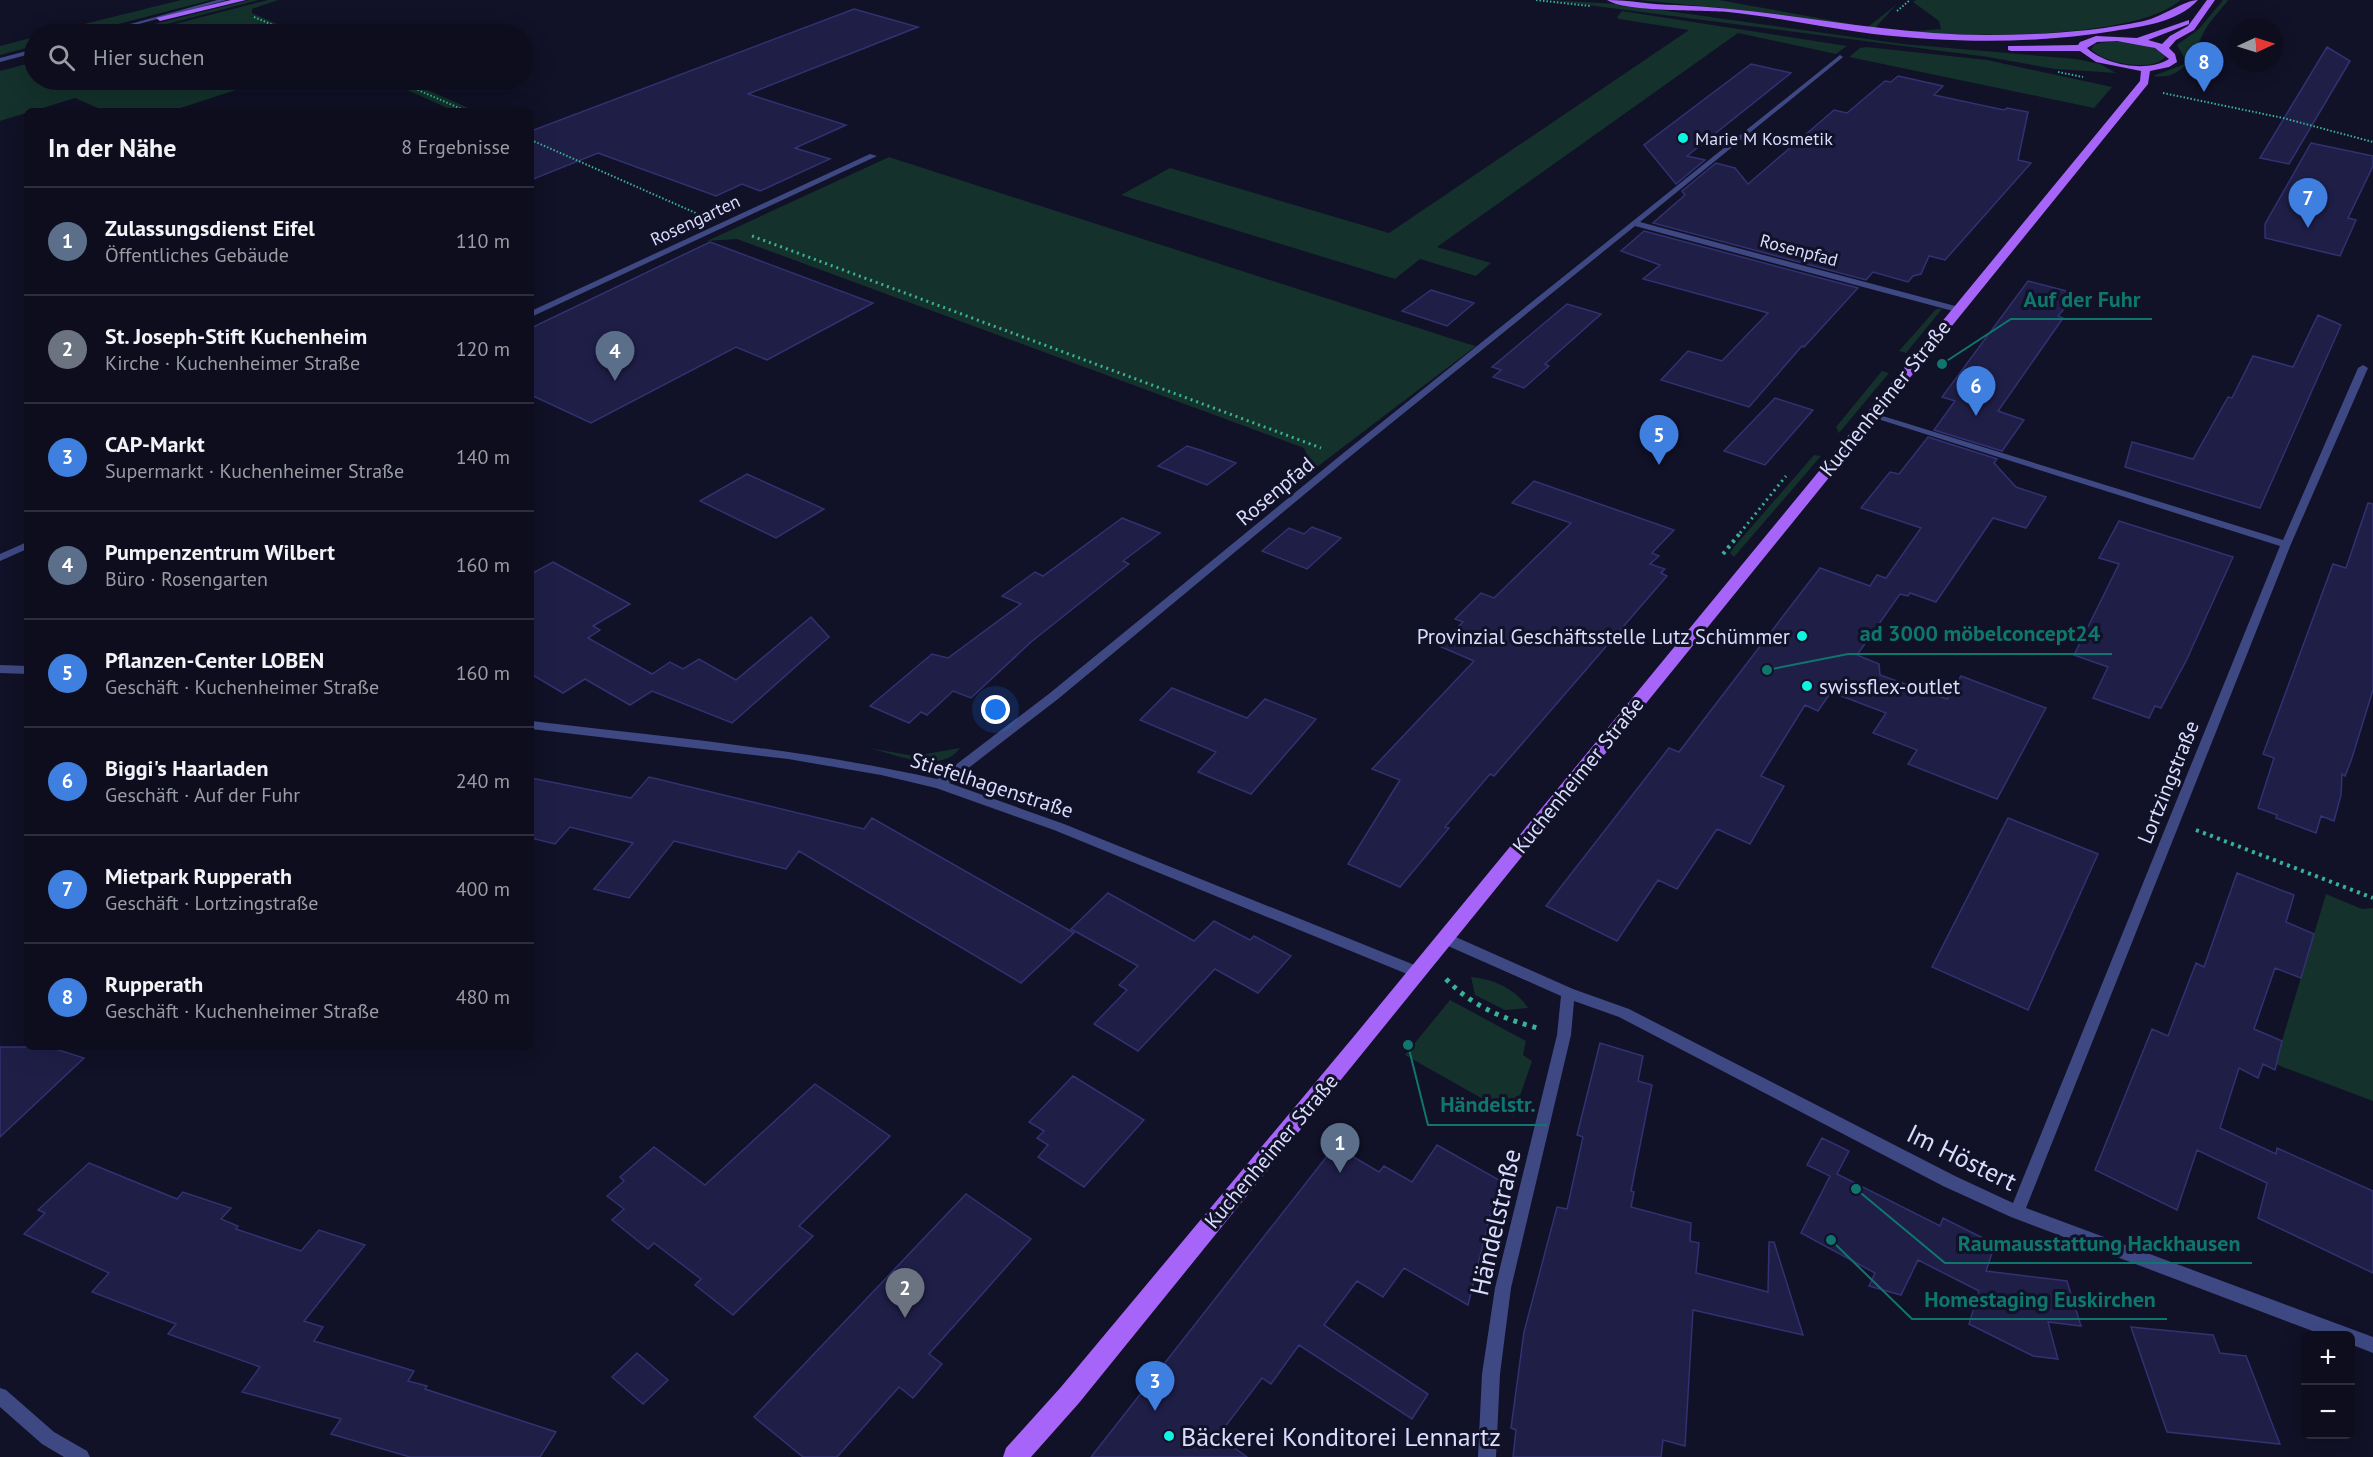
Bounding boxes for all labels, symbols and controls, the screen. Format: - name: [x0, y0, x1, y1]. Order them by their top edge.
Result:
- north arrow: [2229, 18, 2283, 72]
- search box: [24, 24, 534, 90]
- icon: search: [45, 41, 78, 74]
- pin: 8: [2184, 42, 2224, 92]
- text: Hier suchen: [93, 43, 205, 71]
- place label: Marie M Kosmetik: [1695, 127, 1833, 150]
- text: In der Nähe: [48, 131, 176, 164]
- marker: Marie M Kosmetik: [1676, 131, 1690, 145]
- text: 8 Ergebnisse: [401, 134, 510, 160]
- pin: 7: [2288, 178, 2328, 228]
- street label: Rosengarten: [647, 189, 743, 251]
- text: Zulassungsdienst Eifel: [105, 214, 315, 242]
- text: 1: [62, 228, 73, 254]
- text: 110 m: [456, 228, 510, 254]
- street label: Rosenpfad: [1757, 229, 1841, 271]
- text: Öffentliches Gebäude: [105, 242, 289, 268]
- callout: Auf der Fuhr: [2011, 279, 2152, 319]
- text: Auf der Fuhr: [2024, 285, 2141, 313]
- street label: Kuchenheimer Straße: [1814, 314, 1956, 482]
- text: St. Joseph-Stift Kuchenheim: [105, 322, 367, 350]
- pin: 4: [596, 332, 634, 381]
- text: 2: [62, 336, 73, 362]
- text: 120 m: [456, 336, 510, 362]
- text: Kirche · Kuchenheimer Straße: [105, 350, 360, 376]
- pin: 6: [1956, 366, 1996, 416]
- pin: 5: [1640, 416, 1678, 465]
- text: CAP-Markt: [105, 430, 205, 458]
- text: 3: [62, 444, 73, 470]
- text: 140 m: [456, 444, 510, 470]
- street label: Rosenpfad: [1231, 451, 1319, 531]
- text: Supermarkt · Kuchenheimer Straße: [105, 458, 404, 484]
- text: Pumpenzentrum Wilbert: [105, 538, 335, 566]
- text: 4: [62, 552, 73, 578]
- text: 160 m: [456, 552, 510, 578]
- text: Büro · Rosengarten: [105, 566, 268, 592]
- callout: ad 3000 möbelconcept24: [1848, 614, 2112, 654]
- text: ad 3000 möbelconcept24: [1860, 619, 2101, 647]
- place label: Provinzial Geschäftsstelle Lutz Schümmer: [1417, 623, 1790, 650]
- marker: Provinzial Geschäftsstelle Lutz Schümmer: [1795, 629, 1809, 643]
- text: Pflanzen-Center LOBEN: [105, 646, 324, 674]
- text: 5: [62, 660, 73, 686]
- text: 160 m: [456, 660, 510, 686]
- place label: swissflex-outlet: [1819, 673, 1960, 700]
- text: Geschäft · Kuchenheimer Straße: [105, 674, 379, 700]
- marker: swissflex-outlet: [1800, 679, 1814, 693]
- street label: Kuchenheimer Straße: [1507, 691, 1649, 859]
- your location: [981, 695, 1010, 724]
- street label: Lortzingstraße: [2131, 717, 2205, 847]
- street label: Stiefelhagenstraße: [907, 746, 1077, 824]
- text: Biggi's Haarladen: [105, 754, 269, 782]
- text: 6: [62, 768, 73, 794]
- text: 240 m: [456, 768, 510, 794]
- text: Geschäft · Auf der Fuhr: [105, 782, 300, 808]
- text: Mietpark Rupperath: [105, 862, 292, 890]
- text: 7: [62, 876, 73, 902]
- text: 400 m: [456, 876, 510, 902]
- text: Geschäft · Lortzingstraße: [105, 890, 319, 916]
- text: Rupperath: [105, 970, 203, 998]
- text: 8: [62, 984, 73, 1010]
- text: 480 m: [456, 984, 510, 1010]
- text: Geschäft · Kuchenheimer Straße: [105, 998, 379, 1024]
- street label: Kuchenheimer Straße: [1198, 1068, 1344, 1234]
- callout: Händelstr.: [1428, 1085, 1547, 1125]
- text: Händelstr.: [1440, 1090, 1536, 1118]
- street label: Im Höstert: [1902, 1116, 2022, 1198]
- pin: 1: [1320, 1124, 1360, 1173]
- street label: Händelstraße: [1462, 1145, 1528, 1299]
- callout: Raumausstattung Hackhausen: [1945, 1223, 2252, 1263]
- text: Raumausstattung Hackhausen: [1958, 1229, 2240, 1257]
- pin: 2: [886, 1268, 924, 1318]
- callout: Homestaging Euskirchen: [1912, 1279, 2167, 1319]
- text: Homestaging Euskirchen: [1924, 1285, 2156, 1313]
- map controls: [2301, 1331, 2355, 1439]
- button: +: [2301, 1331, 2355, 1385]
- pin: 3: [1136, 1362, 1174, 1411]
- button: −: [2301, 1385, 2355, 1439]
- place label: Bäckerei Konditorei Lennartz: [1181, 1420, 1501, 1453]
- marker: Bäckerei Konditorei Lennartz: [1162, 1429, 1176, 1443]

